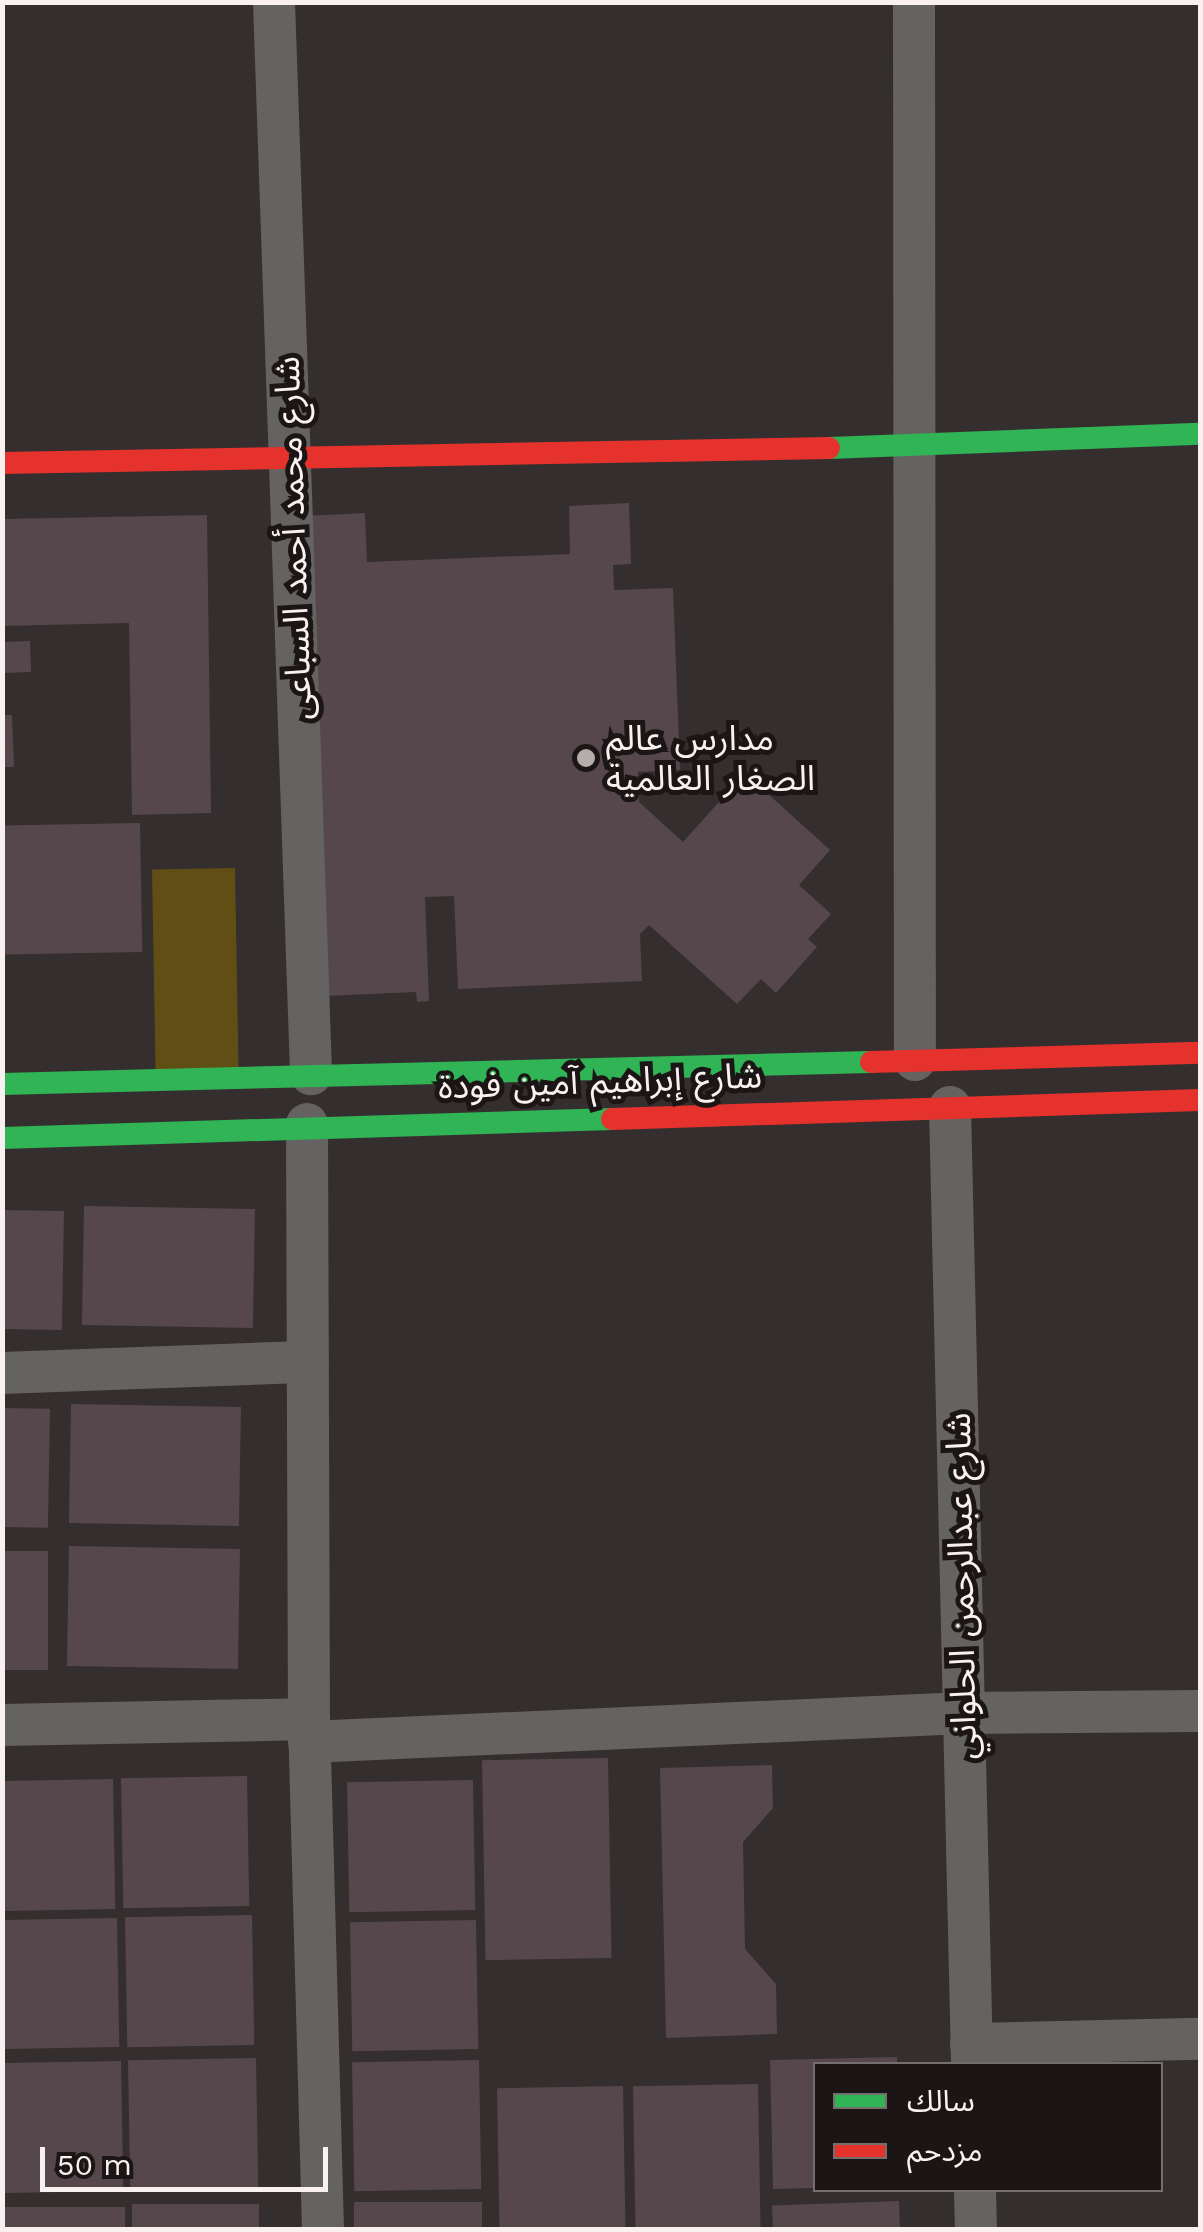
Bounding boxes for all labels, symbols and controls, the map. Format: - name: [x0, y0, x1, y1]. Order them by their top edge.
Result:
- street label: شارع محمد أحمد السباعى: [266, 355, 320, 721]
- place label: مدارس عالم الصغار العالمية: [606, 717, 815, 799]
- marker: مدارس عالم الصغار العالمية: [575, 747, 597, 769]
- street label: شارع إبراهيم آمين فودة: [437, 1054, 763, 1108]
- street label: شارع عبدالرحمن الحلواني: [937, 1412, 985, 1760]
- legend: [813, 2062, 1163, 2192]
- text: سالك: [907, 2083, 975, 2118]
- scale bar: [45, 2127, 332, 2189]
- text: مزدحم: [907, 2133, 983, 2168]
- text: 50 m: [57, 2147, 132, 2182]

